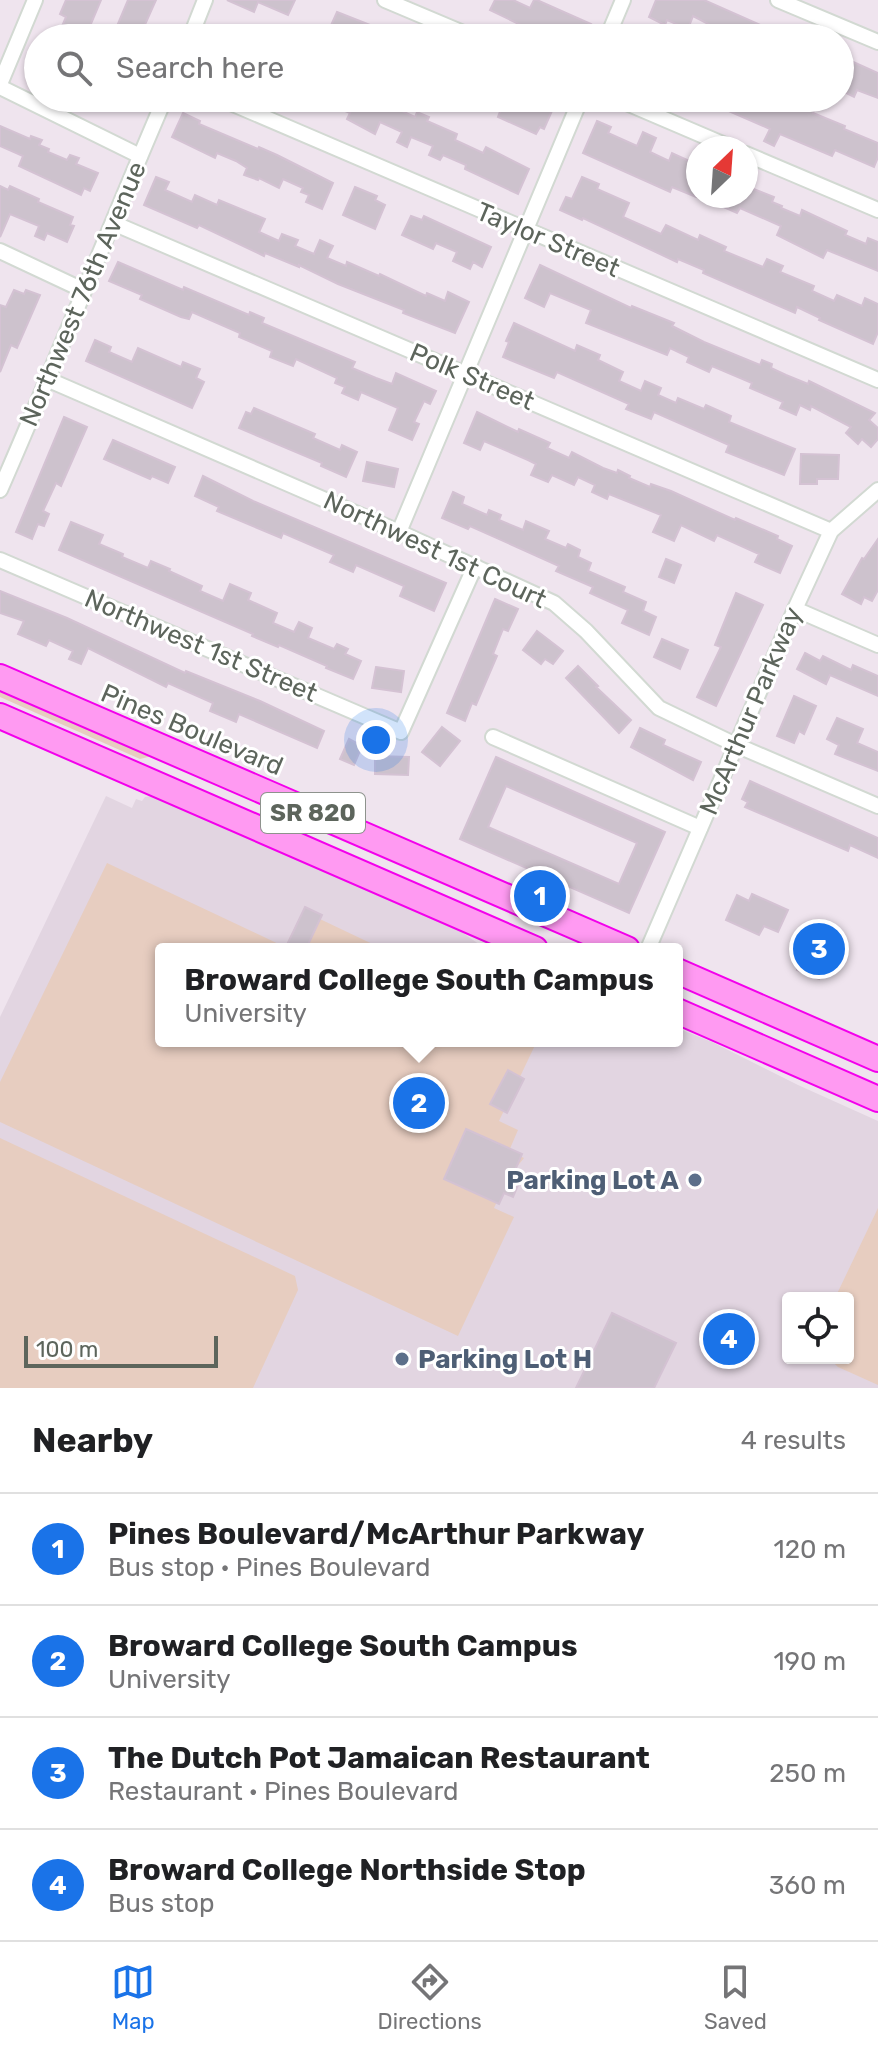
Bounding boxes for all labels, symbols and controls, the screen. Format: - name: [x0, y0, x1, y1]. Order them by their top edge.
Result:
- search box: [24, 24, 854, 112]
- icon: search: [52, 46, 96, 90]
- text: Search here: [116, 50, 284, 86]
- north arrow: [686, 136, 758, 208]
- street label: Northwest 76th Avenue: [13, 157, 153, 431]
- street label: Taylor Street: [471, 196, 625, 284]
- street label: Polk Street: [405, 337, 539, 417]
- street label: Northwest 1st Court: [319, 485, 551, 615]
- street label: Northwest 1st Street: [80, 583, 322, 709]
- street label: McArthur Parkway: [693, 603, 809, 819]
- street label: Pines Boulevard: [96, 678, 288, 782]
- your location: [356, 720, 396, 760]
- road number: SR 820: [261, 793, 365, 833]
- pin: 1: [514, 866, 566, 926]
- pin: 3: [793, 919, 845, 979]
- popup: [155, 943, 683, 1047]
- text: Broward College South Campus: [184, 962, 654, 998]
- text: University: [184, 998, 307, 1029]
- pin: 2: [393, 1073, 445, 1133]
- place label: Parking Lot A: [506, 1165, 679, 1196]
- marker: Parking Lot A: [686, 1171, 704, 1189]
- map controls: [782, 1292, 854, 1364]
- button: locate: [782, 1292, 854, 1364]
- pin: 4: [703, 1309, 755, 1369]
- scale bar: [24, 1332, 218, 1368]
- text: 100 m: [36, 1336, 98, 1363]
- place label: Parking Lot H: [418, 1344, 592, 1375]
- marker: Parking Lot H: [393, 1350, 411, 1368]
- text: Nearby: [32, 1420, 153, 1461]
- text: 4 results: [741, 1425, 846, 1456]
- text: Pines Boulevard/McArthur Parkway: [108, 1516, 644, 1552]
- text: 1: [52, 1534, 64, 1565]
- text: 120 m: [774, 1534, 846, 1565]
- text: Bus stop · Pines Boulevard: [108, 1552, 430, 1583]
- text: Broward College South Campus: [108, 1628, 578, 1664]
- text: 2: [50, 1646, 66, 1677]
- text: 190 m: [773, 1646, 846, 1677]
- text: University: [108, 1664, 231, 1695]
- text: The Dutch Pot Jamaican Restaurant: [108, 1740, 650, 1776]
- text: 3: [49, 1758, 67, 1789]
- text: 250 m: [769, 1758, 846, 1789]
- text: Restaurant · Pines Boulevard: [108, 1776, 459, 1807]
- text: Broward College Northside Stop: [108, 1852, 586, 1888]
- text: 4: [49, 1870, 67, 1901]
- text: 360 m: [769, 1870, 846, 1901]
- text: Bus stop: [108, 1888, 214, 1919]
- tab: Map: [111, 1960, 155, 2035]
- tab: Directions: [377, 1960, 482, 2035]
- tab: Saved: [704, 1960, 767, 2035]

